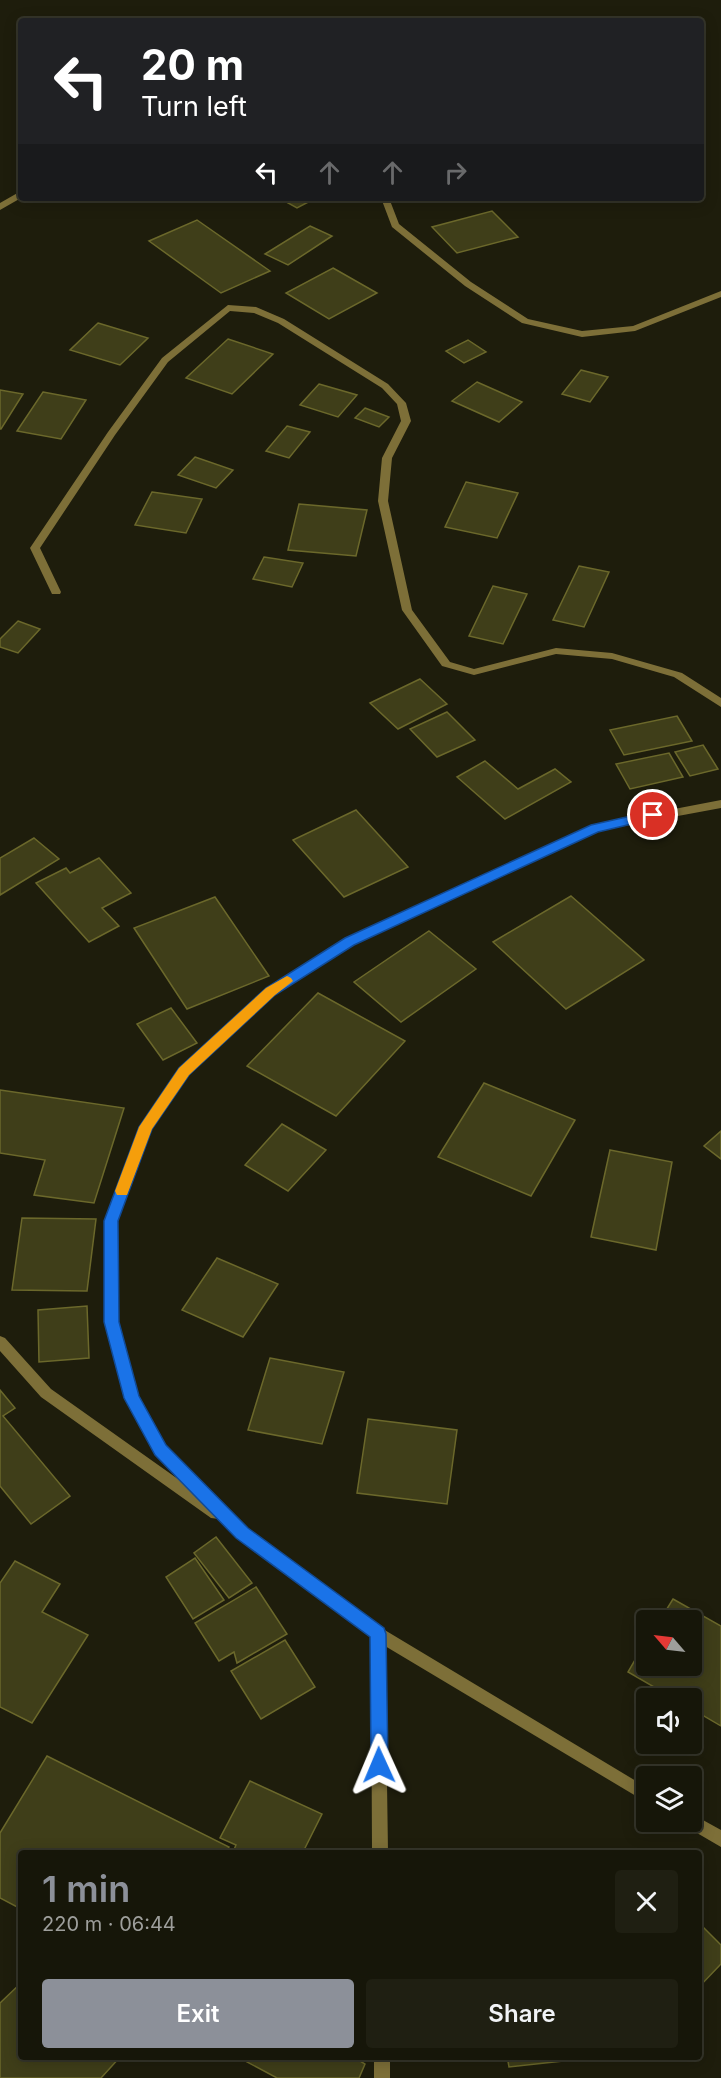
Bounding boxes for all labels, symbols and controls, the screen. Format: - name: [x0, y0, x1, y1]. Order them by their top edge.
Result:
- text: 20 m: [141, 39, 244, 90]
- icon: left: [42, 42, 120, 120]
- text: Turn left: [141, 90, 247, 123]
- icon: left: [250, 156, 283, 189]
- icon: ahead: [313, 156, 346, 189]
- icon: ahead: [376, 156, 409, 189]
- icon: right: [439, 156, 472, 189]
- pin: [627, 789, 678, 840]
- icon: arrive: [636, 798, 669, 831]
- north arrow: [636, 1610, 702, 1676]
- map controls: [636, 1610, 702, 1832]
- button: sound: [636, 1688, 702, 1754]
- position arrow: [347, 1733, 411, 1797]
- button: layers: [636, 1766, 702, 1832]
- text: 1 min: [42, 1867, 130, 1911]
- button: close: [615, 1870, 678, 1933]
- text: 220 m · 06:44: [42, 1912, 176, 1936]
- button: Exit: [42, 1979, 354, 2048]
- button: Share: [366, 1979, 678, 2048]

